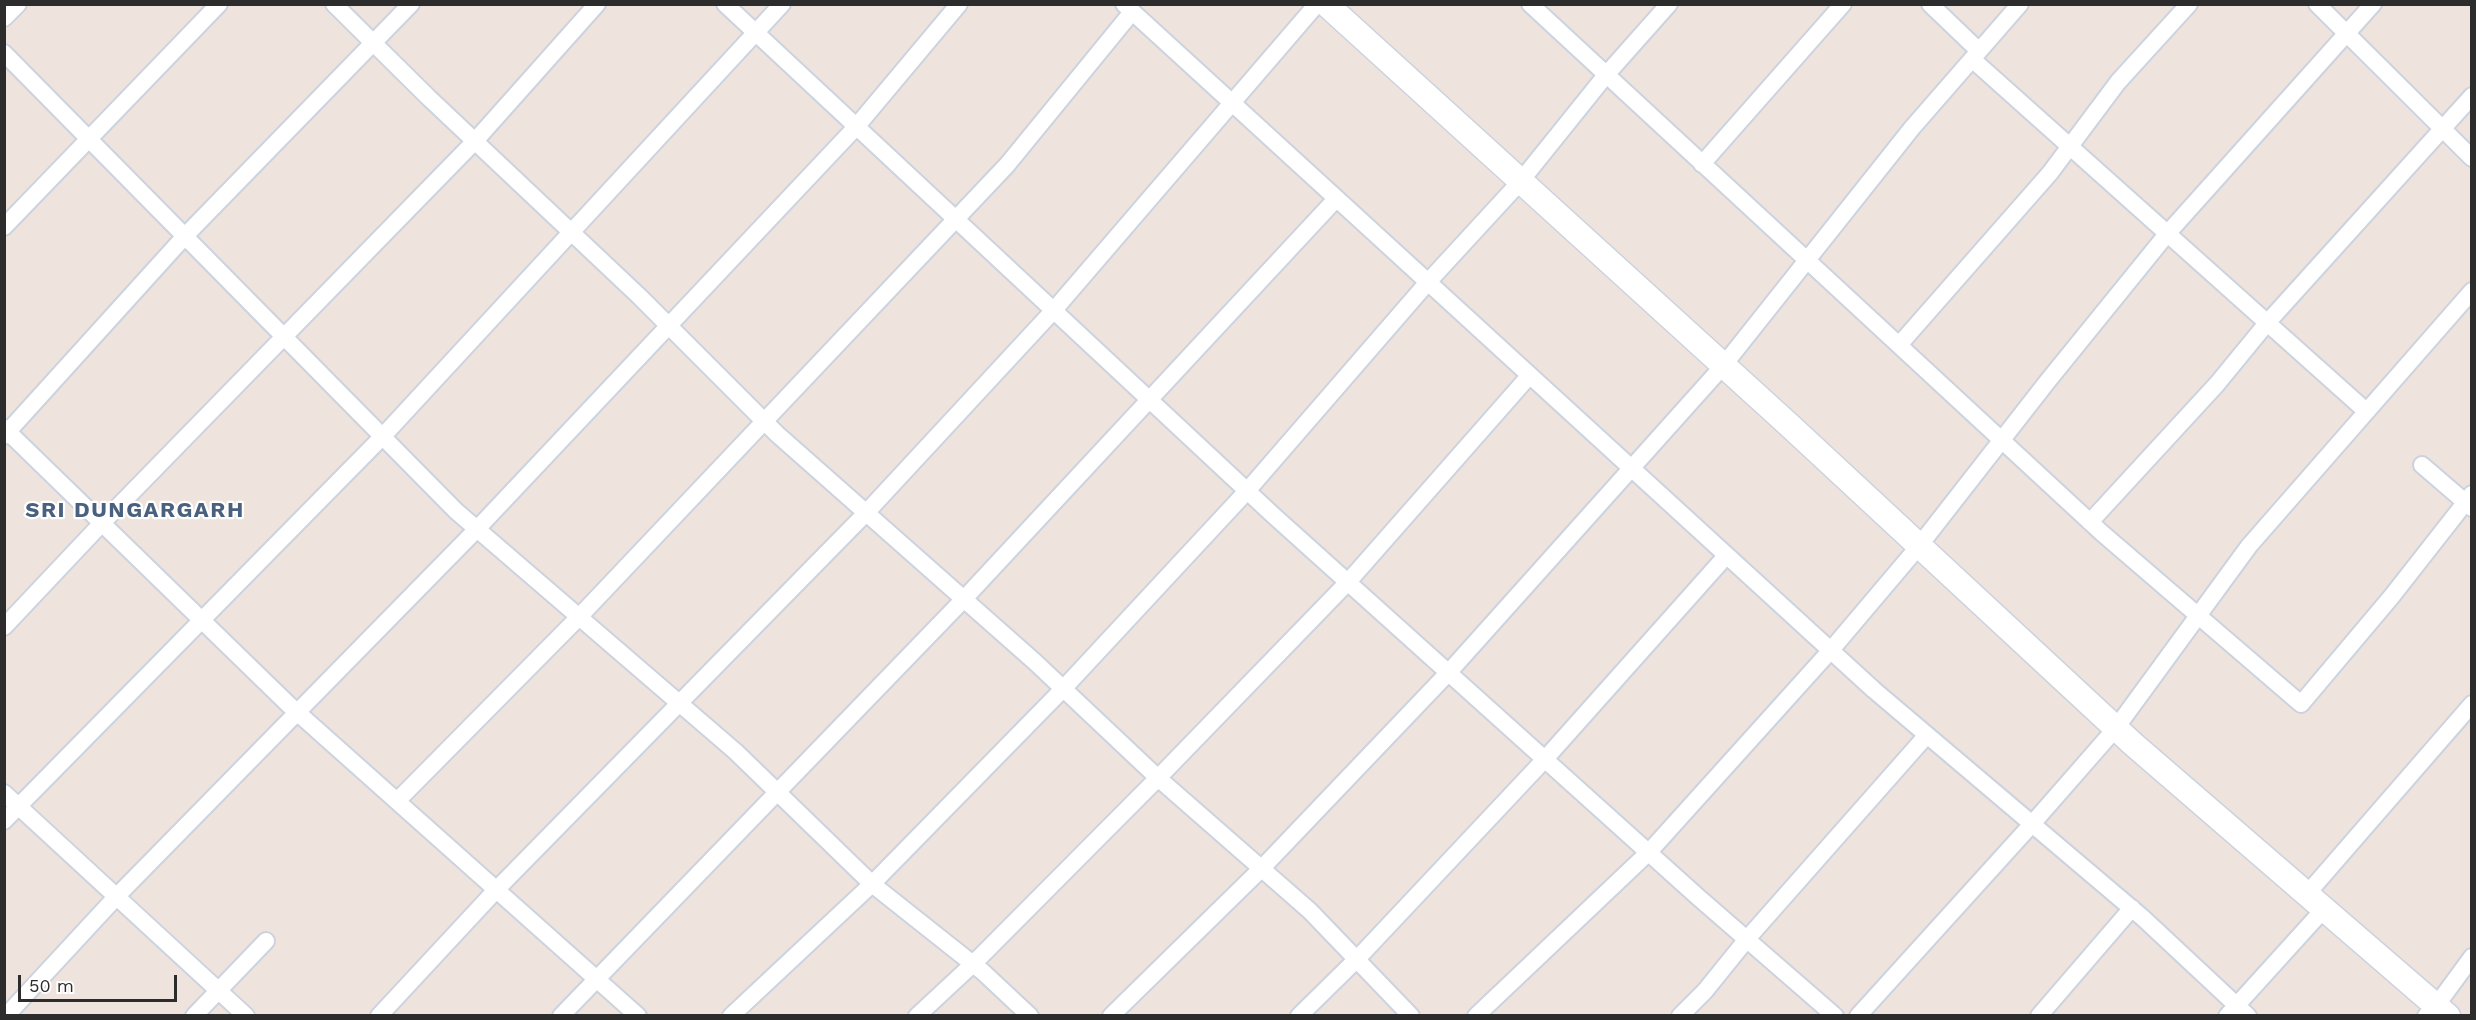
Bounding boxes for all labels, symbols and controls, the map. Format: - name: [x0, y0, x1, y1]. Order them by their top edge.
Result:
- district label: SRI DUNGARGARH: [25, 498, 245, 524]
- scale bar: [21, 963, 180, 1001]
- text: 50 m: [29, 975, 74, 996]

